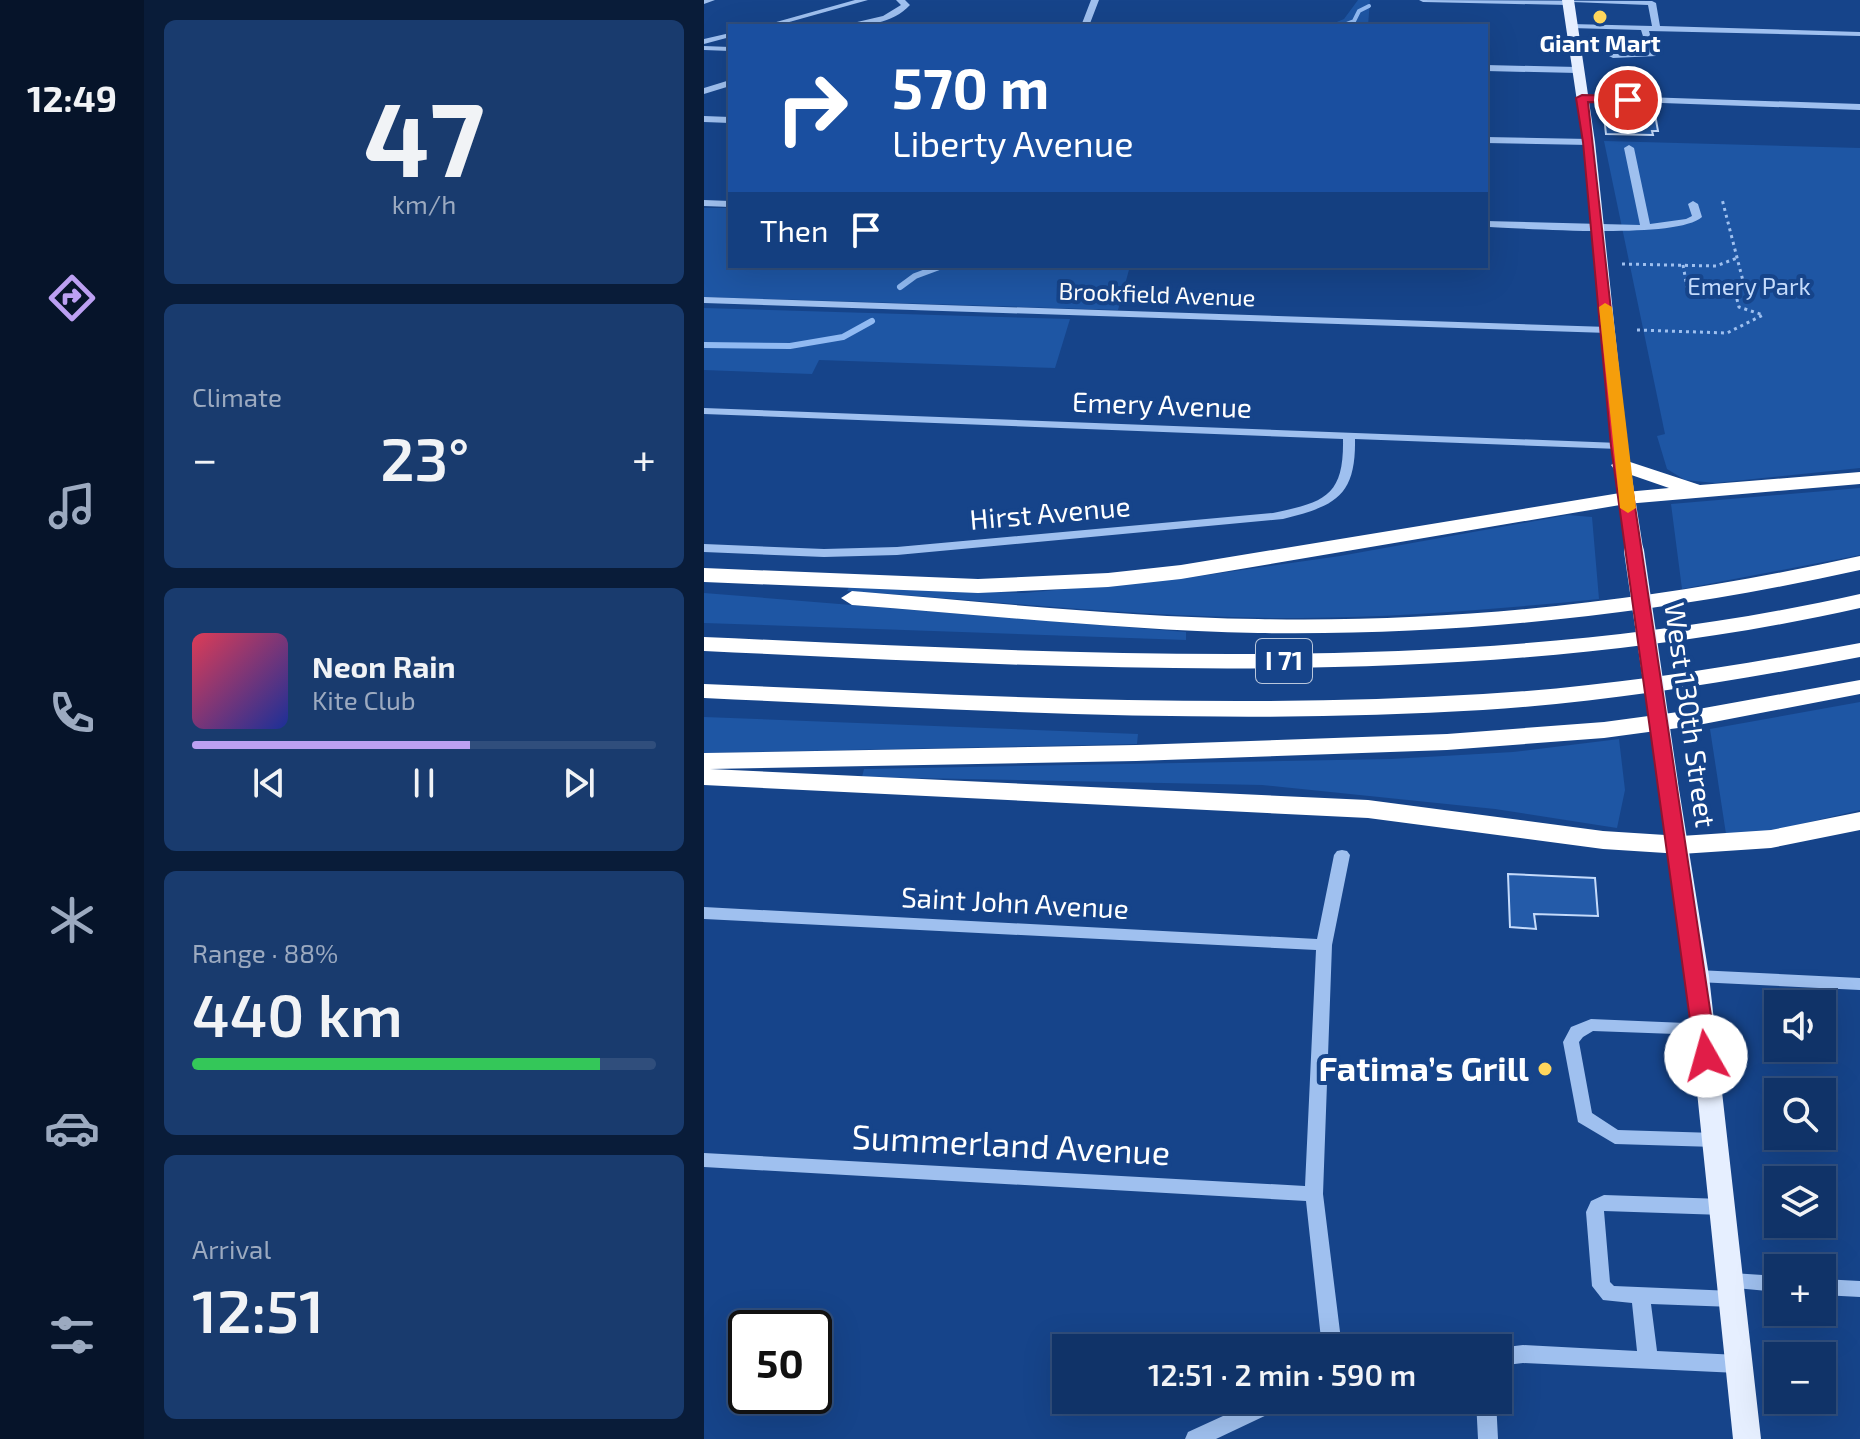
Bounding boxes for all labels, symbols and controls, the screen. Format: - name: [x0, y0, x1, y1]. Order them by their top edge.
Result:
- marker: Giant Mart: [1591, 8, 1609, 26]
- place label: Giant Mart: [1539, 28, 1661, 57]
- text: 570 m: [892, 53, 1049, 120]
- icon: right: [760, 56, 864, 160]
- pin: [1594, 66, 1662, 134]
- text: 47: [363, 73, 485, 198]
- text: 12:49: [27, 76, 117, 119]
- icon: arrive: [1606, 78, 1650, 122]
- text: Liberty Avenue: [892, 121, 1134, 164]
- text: km/h: [392, 188, 456, 219]
- icon: arrive: [844, 208, 888, 252]
- text: Then: [760, 212, 828, 248]
- icon: directions: [44, 270, 100, 326]
- park label: Emery Park: [1687, 271, 1811, 300]
- street label: Brookfield Avenue: [1058, 276, 1256, 311]
- text: Climate: [192, 381, 282, 412]
- street label: Emery Avenue: [1071, 384, 1253, 424]
- text: 23°: [380, 421, 469, 493]
- text: −: [192, 431, 218, 484]
- text: +: [632, 431, 656, 484]
- icon: music: [44, 478, 100, 534]
- street label: Hirst Avenue: [968, 488, 1132, 536]
- street label: West 130th Street: [1658, 600, 1724, 830]
- road number: I 71: [1256, 639, 1312, 683]
- text: Neon Rain: [312, 648, 456, 684]
- text: Kite Club: [312, 684, 416, 715]
- icon: phone: [44, 685, 100, 741]
- icon: previous: [247, 761, 291, 805]
- icon: pause: [402, 761, 446, 805]
- icon: next: [557, 761, 601, 805]
- street label: Saint John Avenue: [900, 879, 1130, 925]
- icon: climate: [44, 892, 100, 948]
- text: Range · 88%: [192, 937, 338, 968]
- text: 440 km: [192, 977, 403, 1049]
- map controls: [1764, 990, 1836, 1414]
- button: sound: [1764, 990, 1836, 1062]
- position arrow: [1664, 1014, 1748, 1098]
- place label: Fatima’s Grill: [1319, 1047, 1530, 1088]
- marker: Fatima’s Grill: [1536, 1060, 1554, 1078]
- button: search: [1764, 1078, 1836, 1150]
- icon: car: [44, 1100, 100, 1156]
- street label: Summerland Avenue: [851, 1115, 1171, 1172]
- button: layers: [1764, 1166, 1836, 1238]
- text: Arrival: [192, 1233, 271, 1264]
- button: +: [1764, 1254, 1836, 1326]
- text: 12:51: [192, 1273, 324, 1345]
- icon: filters: [44, 1307, 100, 1363]
- speed limit sign: 50: [728, 1310, 832, 1414]
- button: −: [1764, 1342, 1836, 1414]
- text: 12:51 · 2 min · 590 m: [1148, 1356, 1416, 1392]

